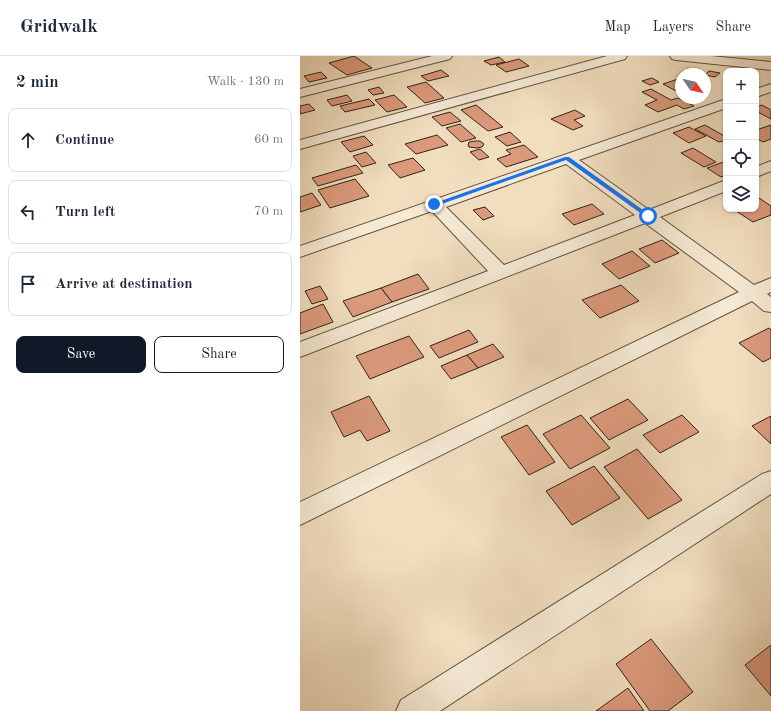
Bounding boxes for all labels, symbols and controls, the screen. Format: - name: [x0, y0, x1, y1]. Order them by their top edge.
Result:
- text: Gridwalk: [20, 18, 98, 37]
- text: Map: [605, 20, 631, 34]
- text: Layers: [653, 20, 694, 34]
- text: Share: [716, 20, 751, 34]
- north arrow: [675, 68, 711, 104]
- map controls: [723, 68, 759, 212]
- button: +: [723, 68, 759, 104]
- text: 2 min: [16, 74, 59, 91]
- text: Walk · 130 m: [207, 75, 284, 88]
- button: −: [723, 104, 759, 140]
- icon: ahead: [17, 129, 39, 151]
- text: Continue: [55, 133, 114, 148]
- text: 60 m: [254, 133, 283, 146]
- button: locate: [723, 140, 759, 176]
- button: layers: [723, 176, 759, 212]
- route end: [425, 195, 443, 213]
- icon: left: [17, 201, 39, 223]
- text: Turn left: [55, 205, 115, 220]
- text: 70 m: [254, 205, 283, 218]
- route start: [639, 207, 657, 225]
- icon: arrive: [17, 273, 39, 295]
- text: Arrive at destination: [55, 277, 193, 292]
- button: Save: [16, 336, 146, 373]
- button: Share: [154, 336, 284, 373]

